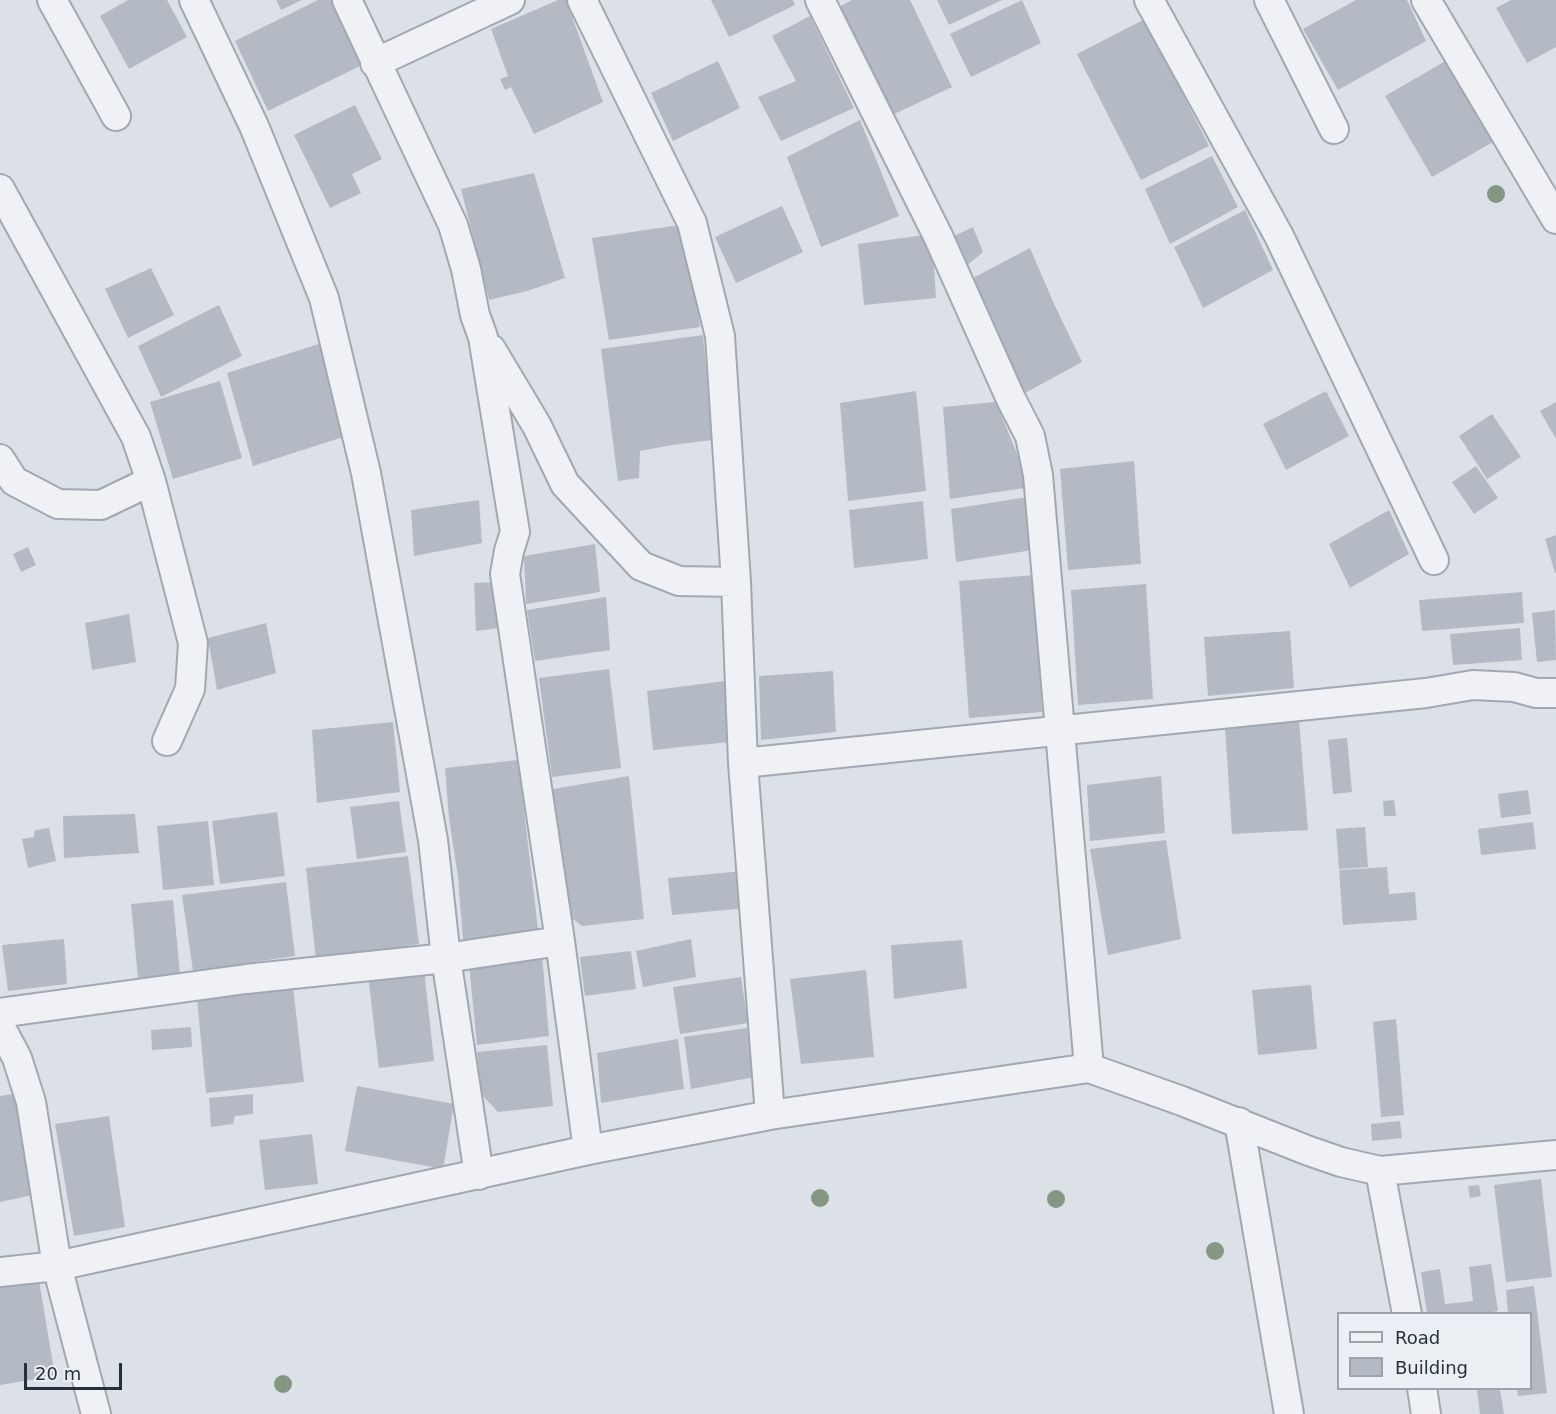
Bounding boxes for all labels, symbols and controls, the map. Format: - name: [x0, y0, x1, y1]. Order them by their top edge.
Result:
- legend: [1337, 1312, 1532, 1390]
- text: Road: [1395, 1327, 1440, 1348]
- scale bar: [27, 1351, 124, 1389]
- text: Building: [1395, 1357, 1468, 1378]
- text: 20 m: [35, 1363, 81, 1384]

